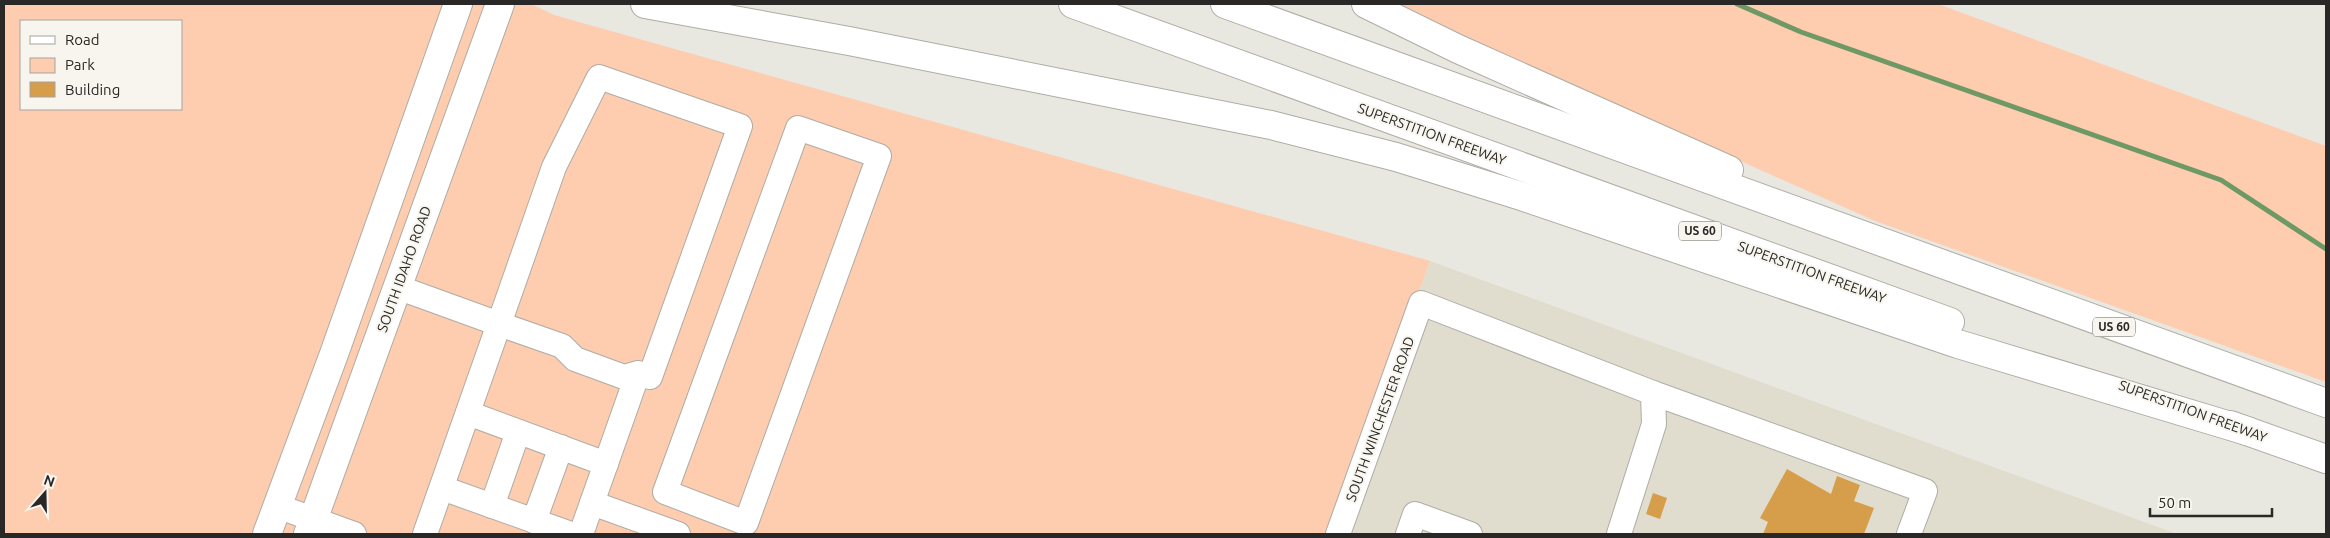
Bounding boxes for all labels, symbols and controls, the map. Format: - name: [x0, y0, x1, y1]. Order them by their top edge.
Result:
- legend: [20, 20, 182, 110]
- text: Road: [65, 31, 100, 48]
- text: Park: [65, 56, 95, 73]
- text: Building: [65, 81, 120, 98]
- street label: SUPERSTITION FREEWAY: [1356, 100, 1508, 168]
- street label: SOUTH IDAHO ROAD: [374, 204, 434, 334]
- road number: US 60: [1679, 222, 1721, 240]
- street label: SUPERSTITION FREEWAY: [1736, 238, 1888, 306]
- road number: US 60: [2093, 318, 2135, 337]
- street label: SOUTH WINCHESTER ROAD: [1343, 334, 1417, 504]
- street label: SUPERSTITION FREEWAY: [2117, 377, 2269, 445]
- north arrow: [20, 468, 70, 518]
- text: N: [42, 471, 57, 490]
- scale bar: [2150, 486, 2272, 518]
- text: 50 m: [2158, 494, 2191, 511]

